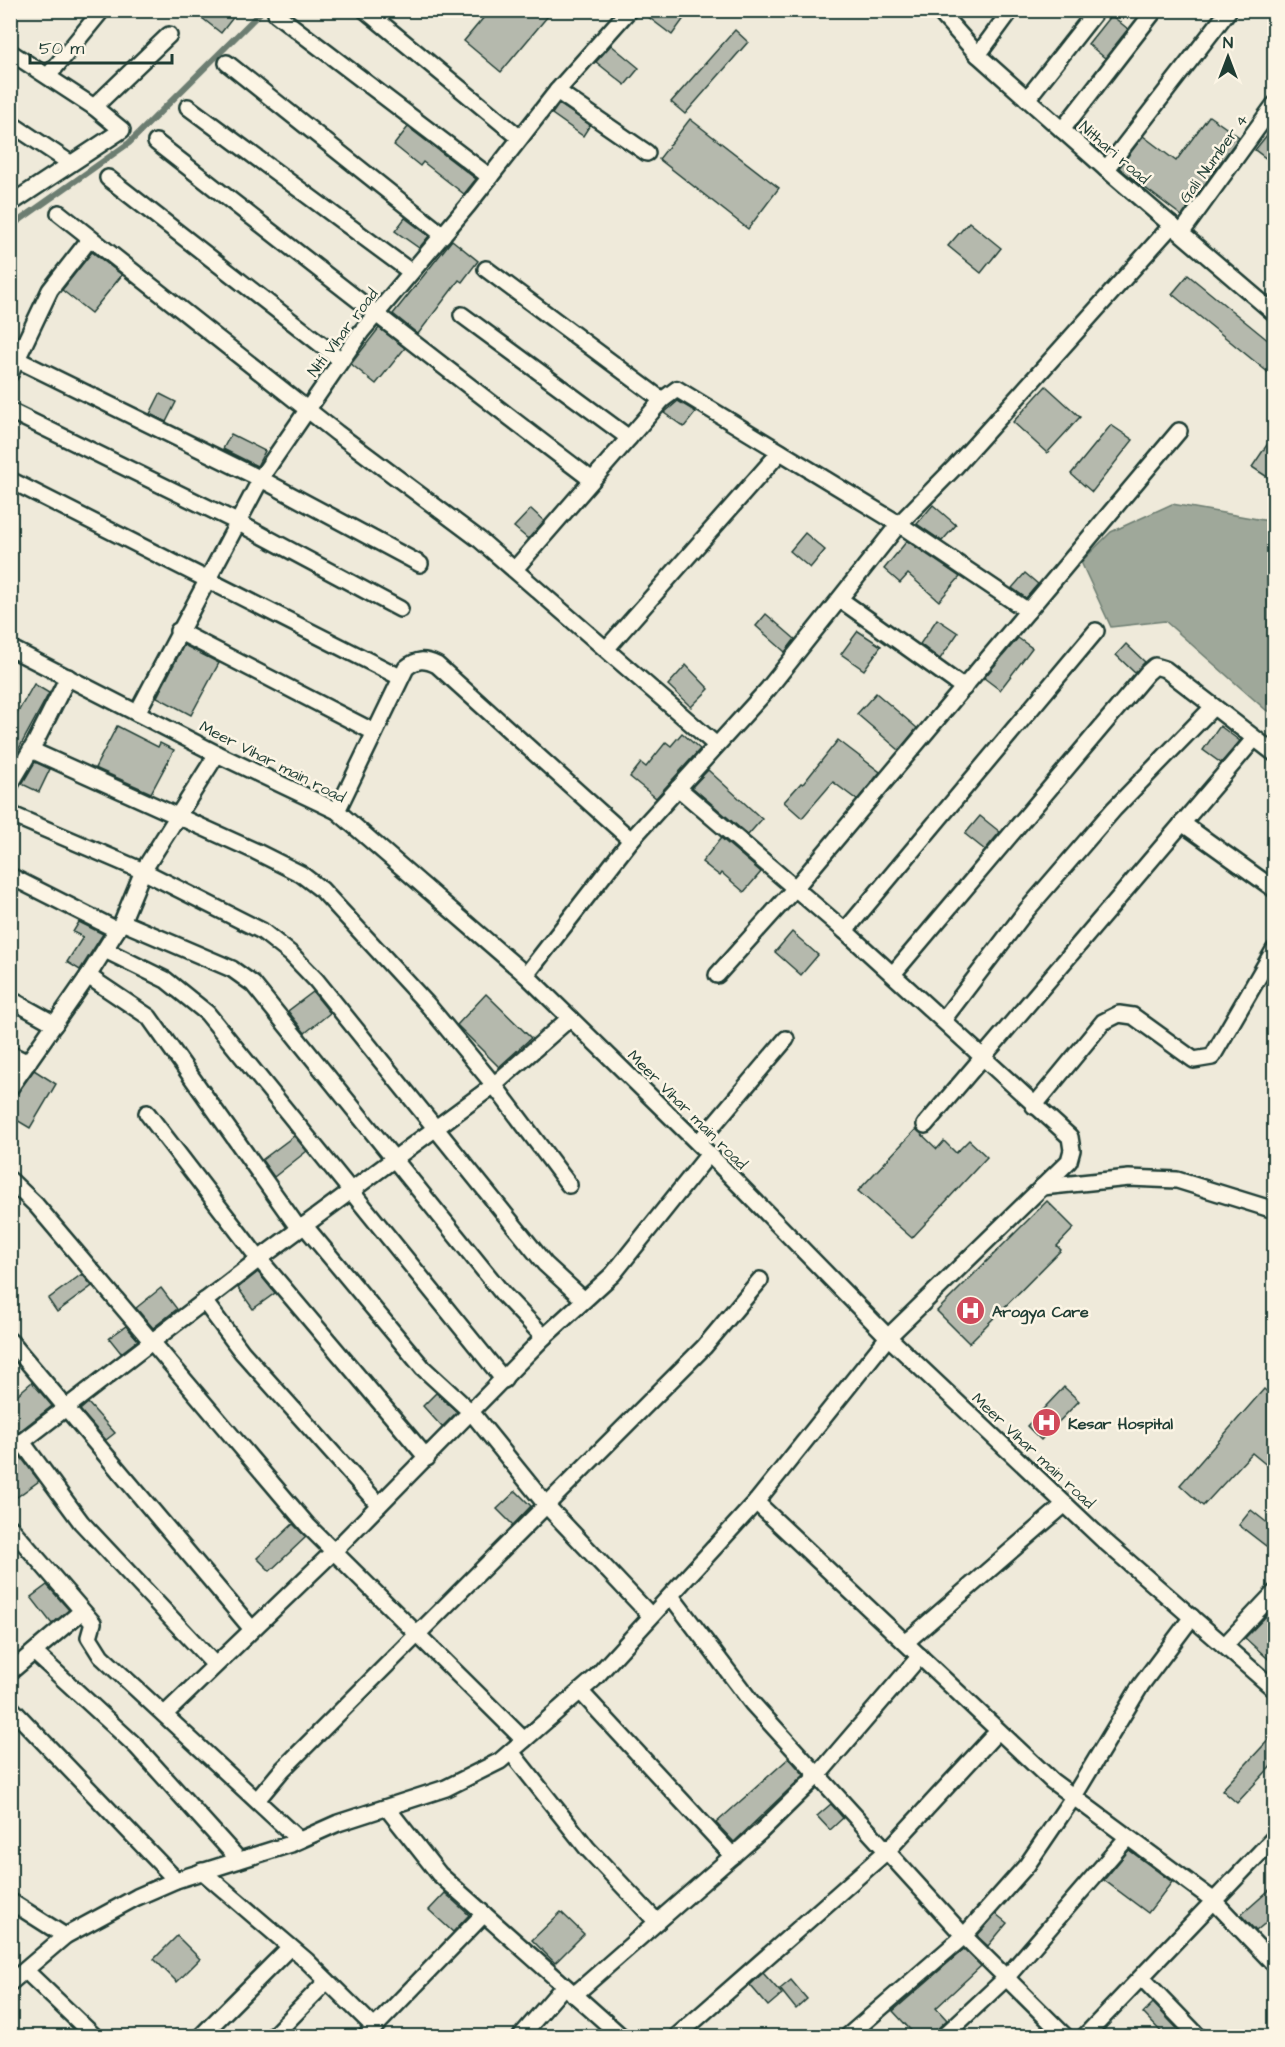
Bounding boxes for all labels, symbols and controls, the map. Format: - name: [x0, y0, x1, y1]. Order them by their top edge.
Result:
- scale bar: [30, 27, 172, 65]
- north arrow: [1198, 27, 1258, 87]
- text: N: [1223, 32, 1233, 54]
- text: 50 m: [39, 36, 84, 61]
- street label: Gali Number 4: [1174, 110, 1254, 208]
- street label: Nithari road: [1074, 116, 1154, 190]
- street label: Niti Vihar road: [302, 284, 383, 381]
- street label: Meer Vihar main road: [196, 716, 349, 808]
- street label: Meer Vihar main road: [623, 1045, 752, 1174]
- hospital icon: Arogya Care: [955, 1295, 987, 1327]
- place label: Arogya Care: [992, 1301, 1089, 1325]
- street label: Meer Vihar main road: [967, 1388, 1100, 1514]
- hospital icon: Kesar Hospital: [1031, 1407, 1063, 1439]
- place label: Kesar Hospital: [1068, 1413, 1173, 1435]

